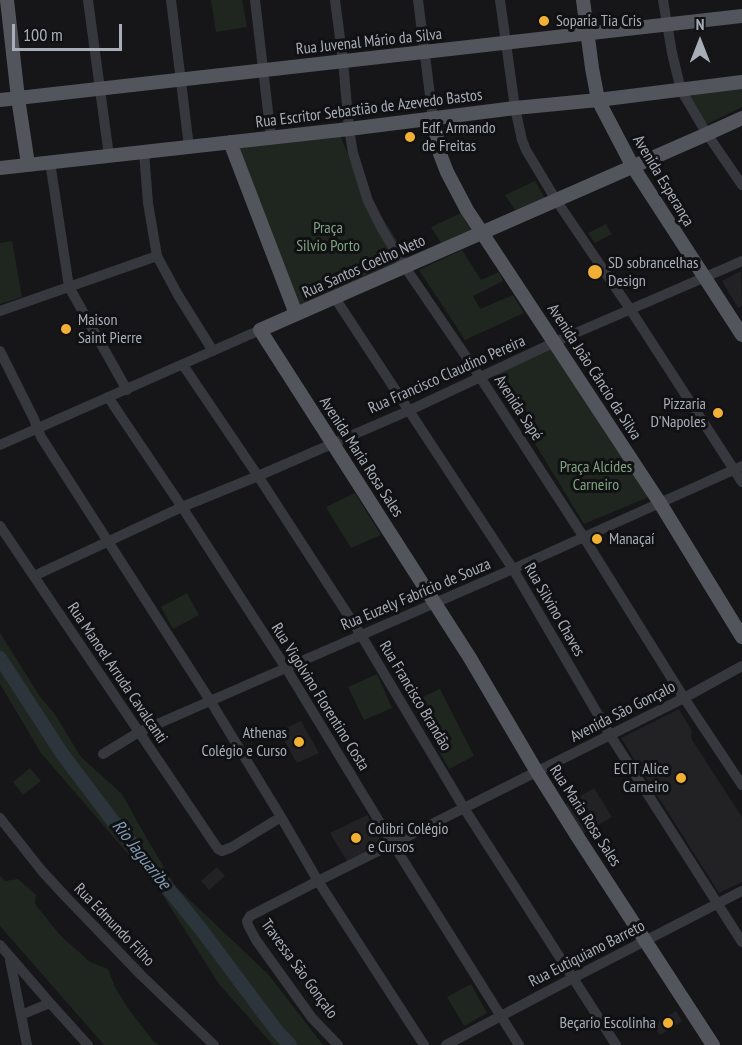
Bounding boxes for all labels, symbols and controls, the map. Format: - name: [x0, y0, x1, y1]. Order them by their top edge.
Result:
- place label: Soparia Tia Cris: [556, 11, 642, 31]
- scale bar: [15, 12, 124, 50]
- north arrow: [670, 12, 730, 72]
- marker: Soparia Tia Cris: [537, 14, 551, 28]
- text: N: [696, 14, 704, 34]
- text: 100 m: [23, 23, 63, 46]
- street label: Rua Juvenal Mário da Silva: [295, 25, 443, 59]
- street label: Rua Escritor Sebastião de Azevedo Bastos: [255, 86, 483, 132]
- place label: Edf. Armando de Freitas: [422, 118, 496, 156]
- marker: Edf. Armando de Freitas: [403, 130, 417, 144]
- street label: Avenida Esperança: [628, 132, 698, 230]
- park label: Praça Silvio Porto: [296, 218, 360, 256]
- street label: Rua Santos Coelho Neto: [300, 231, 428, 303]
- place label: SD sobrancelhas Design: [608, 253, 698, 291]
- marker: SD sobrancelhas Design: [586, 263, 604, 281]
- street label: Avenida João Câncio da Silva: [543, 300, 645, 444]
- place label: Maison Saint Pierre: [78, 310, 142, 348]
- marker: Maison Saint Pierre: [59, 322, 73, 336]
- street label: Rua Francisco Claudino Pereira: [366, 332, 528, 418]
- street label: Avenida Sapé: [490, 372, 546, 444]
- street label: Avenida Maria Rosa Sales: [315, 393, 407, 521]
- place label: Pizzaria D'Napoles: [651, 394, 706, 432]
- marker: Pizzaria D'Napoles: [711, 406, 725, 420]
- park label: Praça Alcides Carneiro: [560, 457, 632, 495]
- place label: Manaçaí: [609, 529, 655, 549]
- marker: Manaçaí: [590, 532, 604, 546]
- street label: Rua Euzely Fabrício de Souza: [338, 555, 494, 635]
- street label: Rua Silvino Chaves: [520, 560, 588, 660]
- street label: Rua Manoel Arruda Cavalcanti: [63, 599, 171, 747]
- street label: Rua Vigolvino Florentino Costa: [267, 620, 373, 774]
- street label: Rua Francisco Brandão: [375, 638, 455, 754]
- street label: Avenida São Gonçalo: [567, 677, 679, 747]
- place label: Athenas Colégio e Curso: [202, 723, 287, 761]
- marker: Athenas Colégio e Curso: [292, 735, 306, 749]
- place label: ECIT Alice Carneiro: [614, 759, 669, 797]
- street label: Rua Maria Rosa Sales: [545, 762, 625, 870]
- marker: ECIT Alice Carneiro: [674, 771, 688, 785]
- water label: Rio Jaguaribe: [107, 816, 175, 894]
- place label: Colibri Colégio e Cursos: [368, 819, 448, 857]
- marker: Colibri Colégio e Cursos: [349, 831, 363, 845]
- street label: Rua Edmundo Filho: [70, 880, 158, 970]
- street label: Travessa São Gonçalo: [257, 916, 341, 1022]
- street label: Rua Eutiquiano Barreto: [526, 916, 648, 992]
- place label: Beçario Escolinha: [559, 1013, 656, 1033]
- marker: Beçario Escolinha: [661, 1016, 675, 1030]

